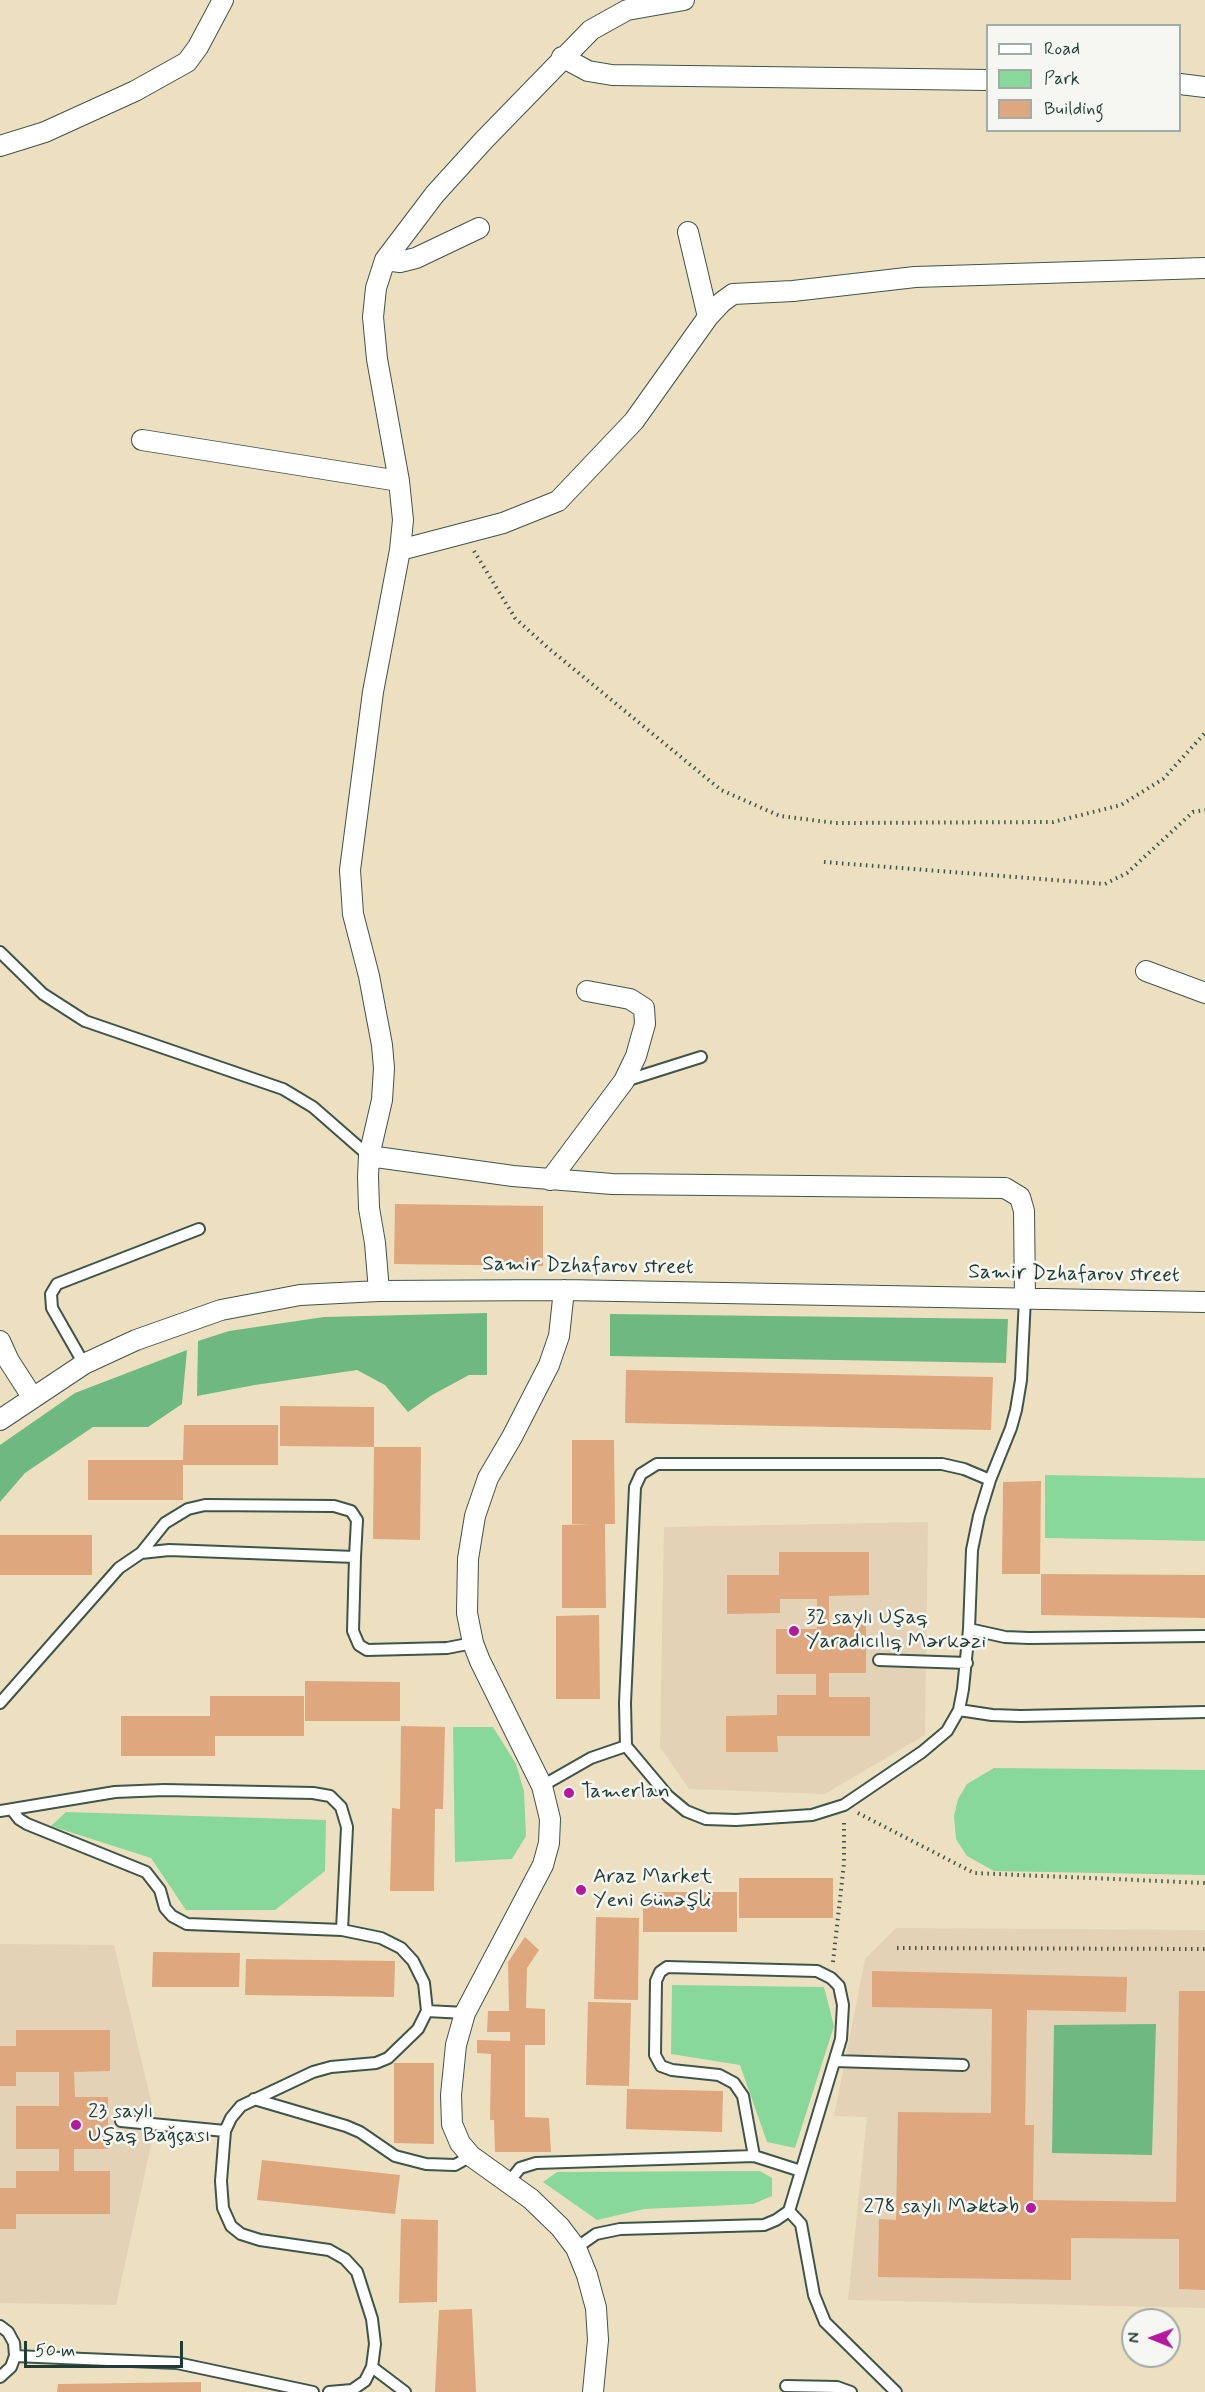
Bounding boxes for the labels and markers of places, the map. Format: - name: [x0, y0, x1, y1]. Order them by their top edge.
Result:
- place label: 32 saylı Uşaq Yaradıcılıq Mərkəzi: [806, 1606, 986, 1656]
- marker: 32 saylı Uşaq Yaradıcılıq Mərkəzi: [787, 1624, 801, 1638]
- place label: Tamerlan: [581, 1780, 670, 1806]
- marker: Tamerlan: [562, 1786, 576, 1800]
- place label: Araz Market Yeni Günəşli: [593, 1865, 712, 1915]
- marker: Araz Market Yeni Günəşli: [574, 1883, 588, 1897]
- place label: 23 saylı Uşaq Bağçası: [88, 2100, 211, 2150]
- marker: 23 saylı Uşaq Bağçası: [69, 2118, 83, 2132]
- place label: 278 saylı Məktəb: [863, 2195, 1019, 2221]
- marker: 278 saylı Məktəb: [1024, 2201, 1038, 2215]

